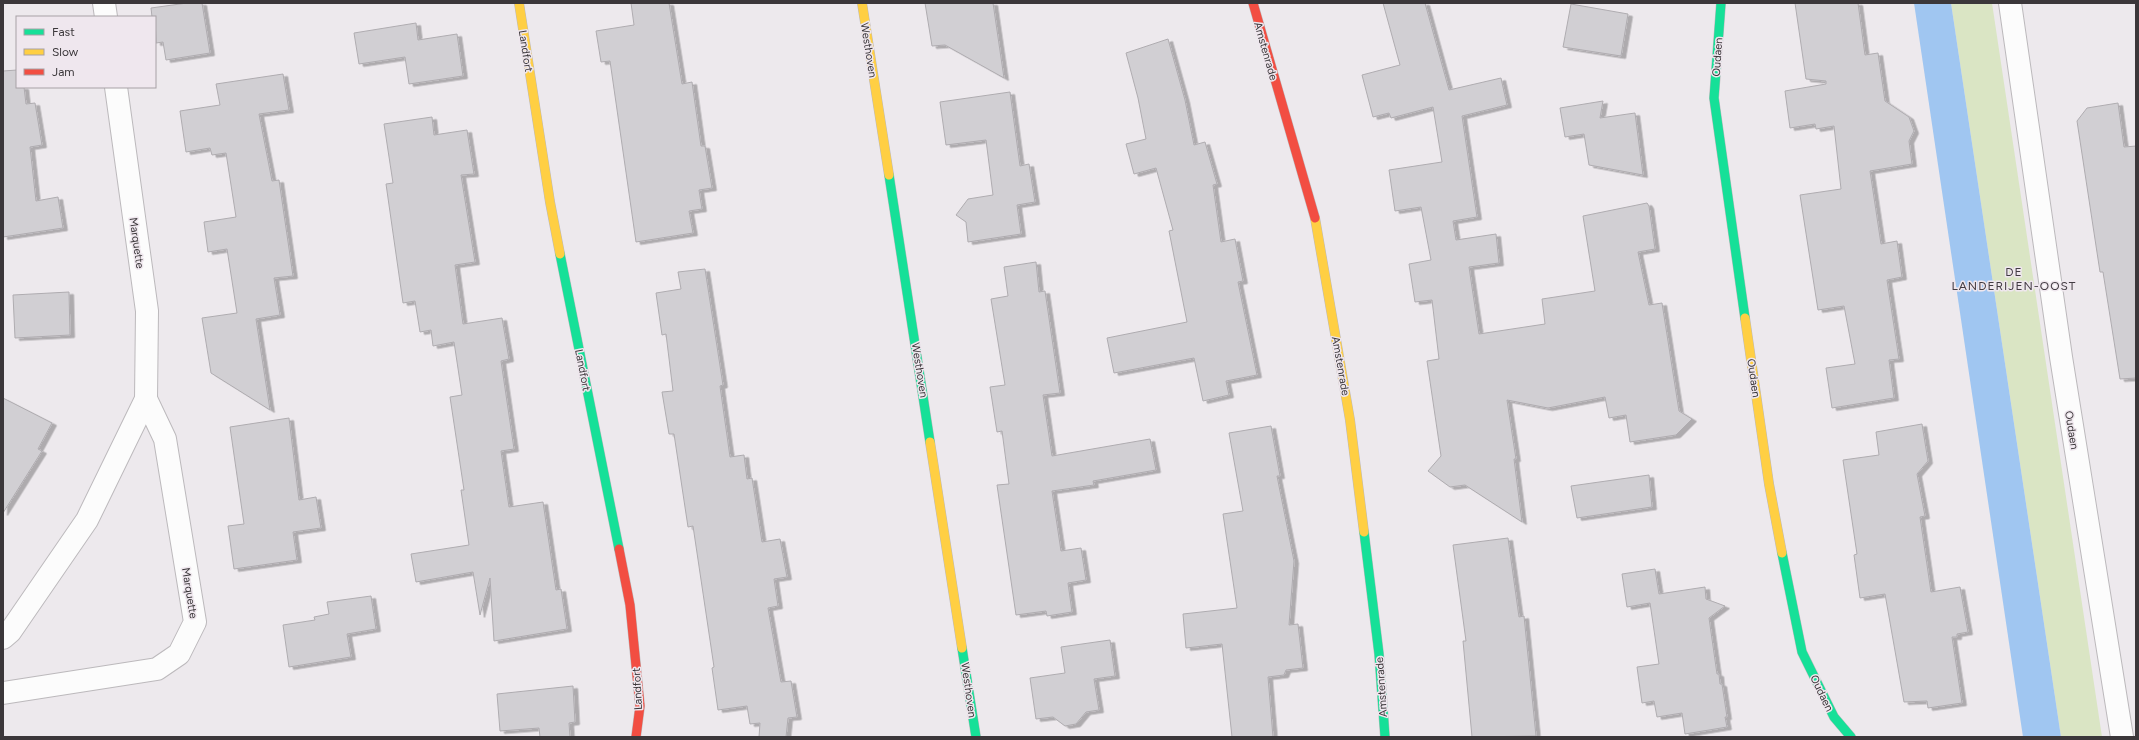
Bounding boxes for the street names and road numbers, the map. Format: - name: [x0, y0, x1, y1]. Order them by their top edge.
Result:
- street label: Amstenrade: [1251, 21, 1280, 82]
- street label: Westhoven: [858, 22, 879, 79]
- street label: Landfort: [516, 29, 535, 73]
- street label: Oudaen: [1710, 37, 1725, 77]
- street label: Marquette: [126, 217, 147, 269]
- street label: Amstenrade: [1329, 335, 1352, 397]
- street label: Westhoven: [909, 342, 930, 399]
- street label: Landfort: [572, 348, 593, 392]
- street label: Oudaen: [1744, 358, 1763, 398]
- street label: Oudaen: [2062, 410, 2081, 450]
- street label: Marquette: [179, 567, 200, 619]
- street label: Amstenrade: [1373, 657, 1390, 717]
- street label: Westhoven: [958, 662, 979, 718]
- street label: Landfort: [630, 668, 645, 710]
- street label: Oudaen: [1807, 673, 1836, 714]

